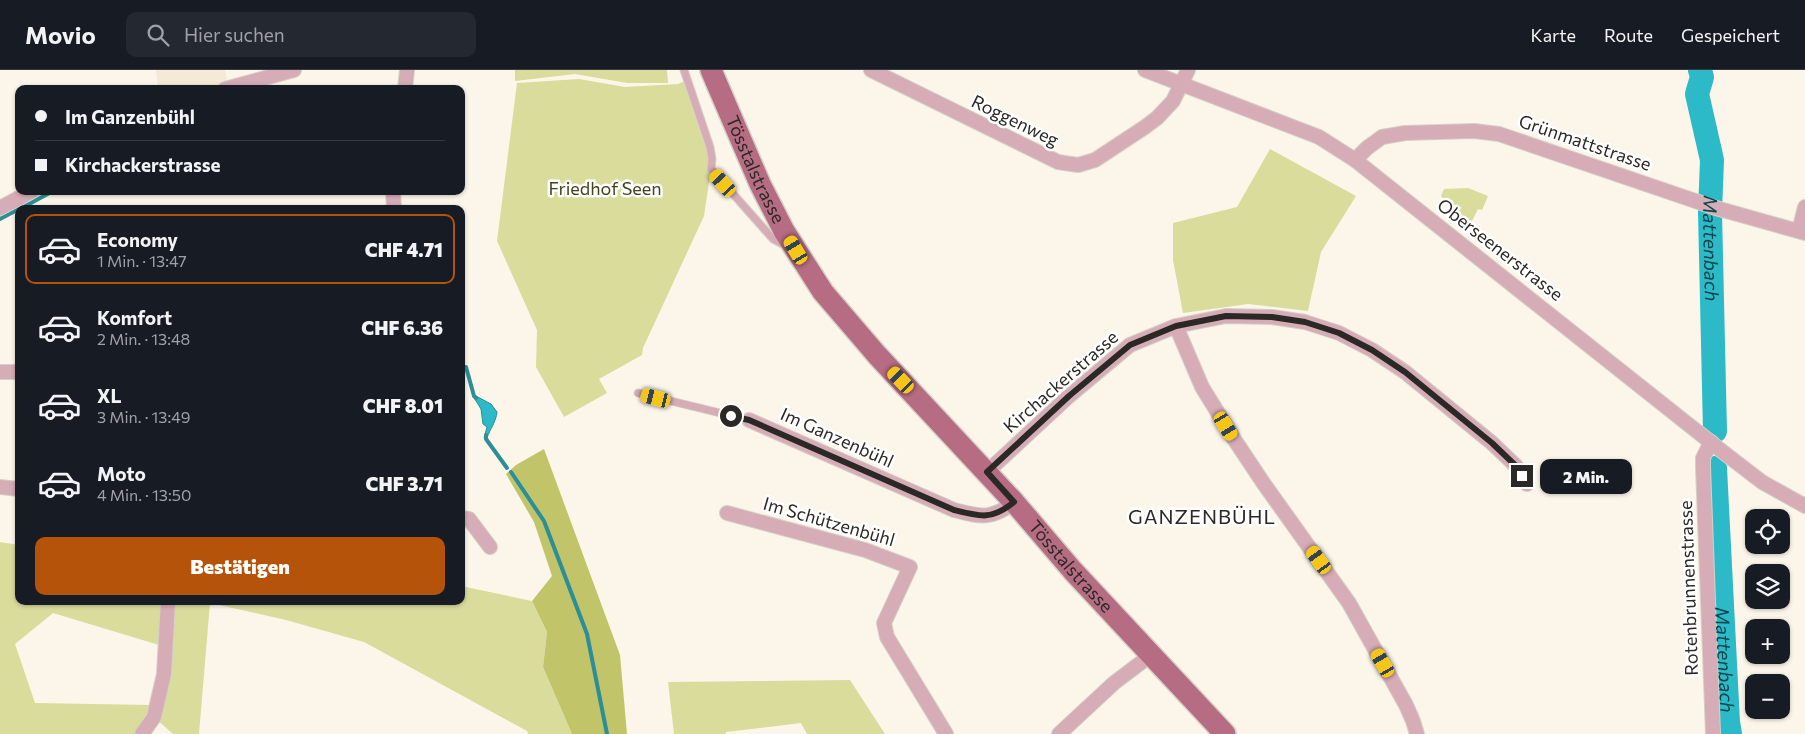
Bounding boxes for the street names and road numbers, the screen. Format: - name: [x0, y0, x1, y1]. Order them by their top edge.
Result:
- street label: Roggenweg: [968, 89, 1063, 151]
- street label: Grünmattstrasse: [1516, 109, 1654, 175]
- street label: Tösstalstrasse: [722, 112, 790, 227]
- street label: Oberseenerstrasse: [1433, 193, 1568, 305]
- street label: Kirchackerstrasse: [999, 325, 1122, 437]
- street label: Im Ganzenbühl: [777, 402, 897, 472]
- street label: Im Schützenbühl: [761, 492, 898, 550]
- street label: Rotenbrunnenstrasse: [1674, 500, 1702, 676]
- street label: Tösstalstrasse: [1024, 515, 1118, 617]

